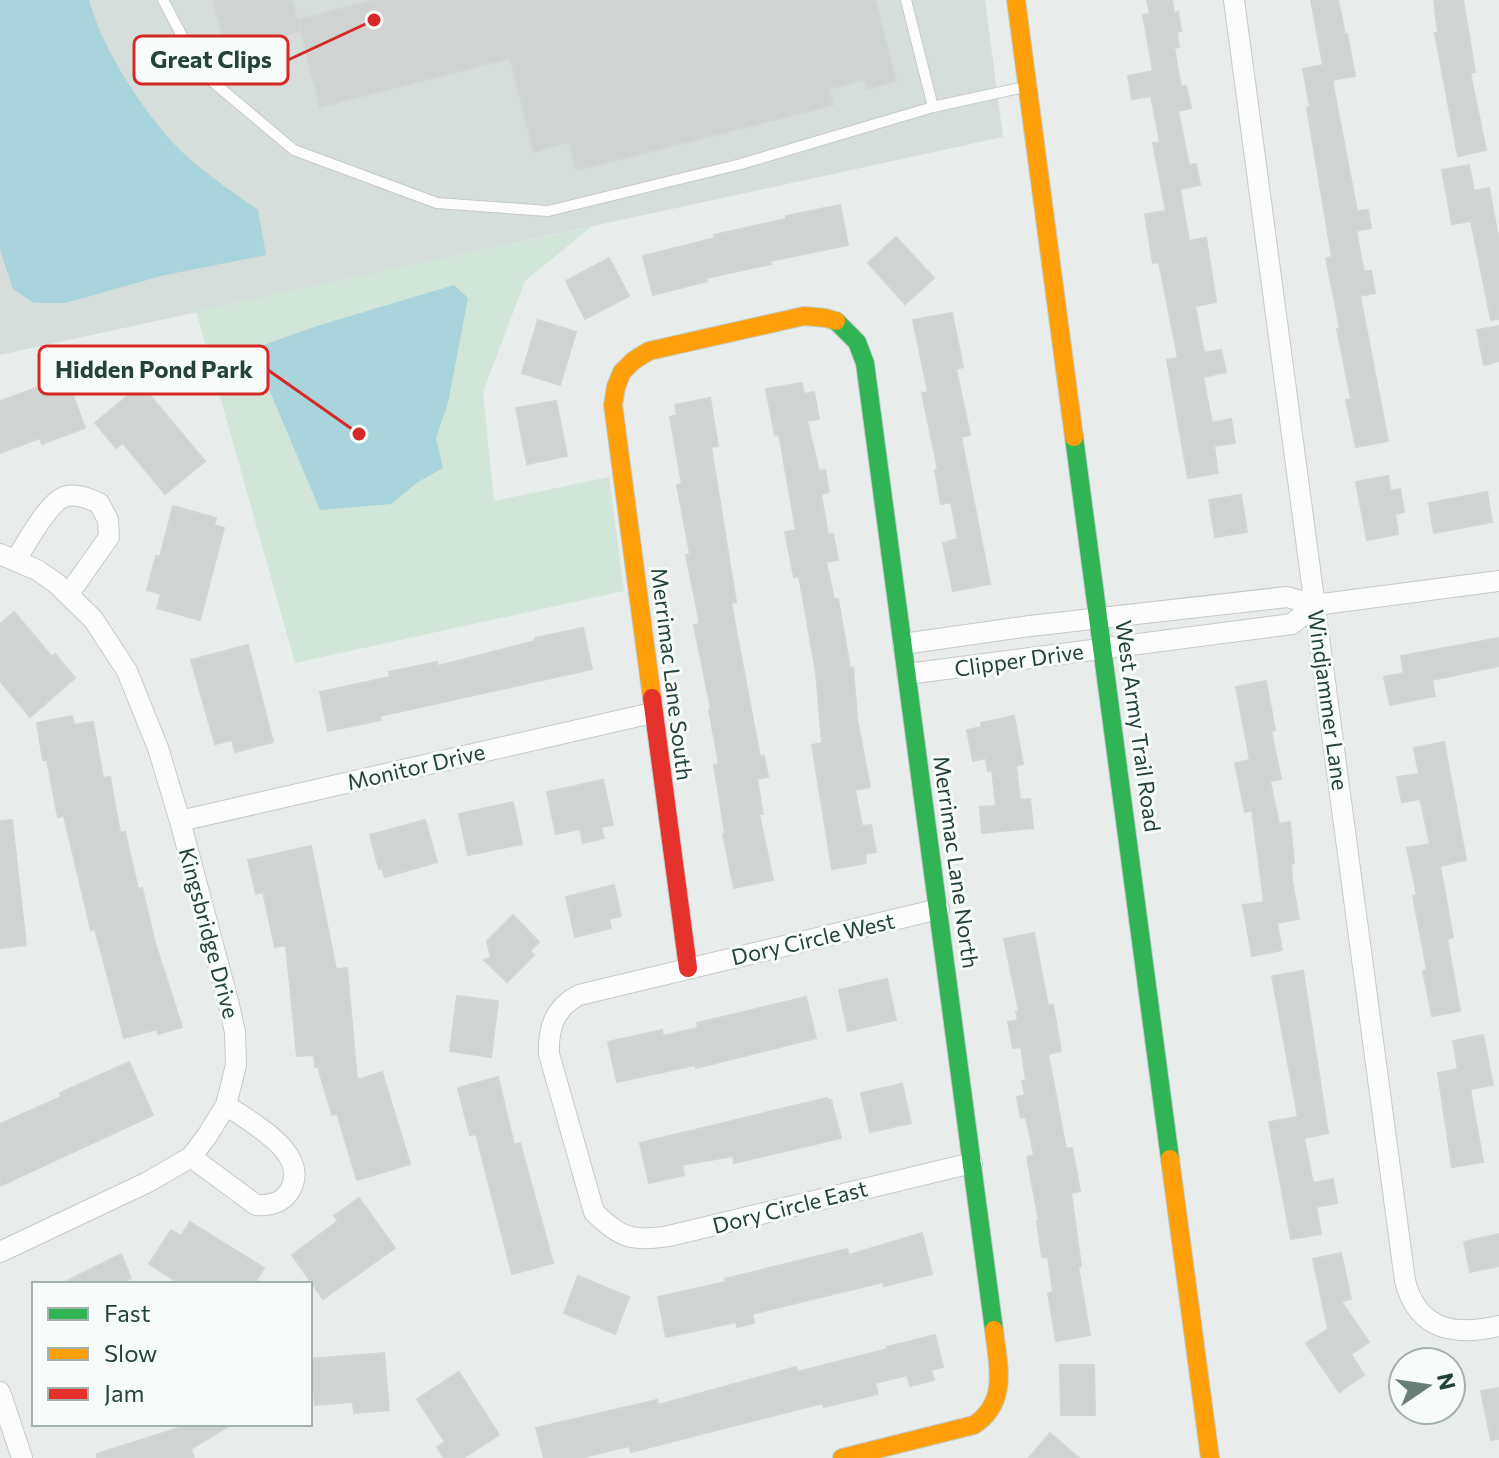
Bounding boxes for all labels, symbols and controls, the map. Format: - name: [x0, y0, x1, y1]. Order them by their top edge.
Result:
- callout: Great Clips: [134, 36, 288, 84]
- text: Great Clips: [150, 44, 272, 73]
- callout: Hidden Pond Park: [39, 346, 268, 394]
- text: Hidden Pond Park: [55, 354, 253, 383]
- street label: Merrimac Lane South: [646, 566, 699, 782]
- street label: Windjammer Lane: [1302, 608, 1355, 792]
- street label: West Army Trail Road: [1110, 618, 1167, 833]
- street label: Clipper Drive: [953, 637, 1085, 682]
- street label: Monitor Drive: [344, 738, 487, 795]
- street label: Merrimac Lane North: [928, 754, 985, 970]
- street label: Kingsbridge Drive: [174, 844, 245, 1021]
- street label: Dory Circle West: [729, 907, 897, 970]
- street label: Dory Circle East: [710, 1174, 870, 1239]
- legend: [32, 1282, 312, 1426]
- text: Fast: [104, 1298, 151, 1327]
- text: Slow: [104, 1338, 157, 1367]
- north arrow: [1387, 1346, 1467, 1426]
- text: N: [1432, 1370, 1462, 1392]
- text: Jam: [104, 1378, 144, 1407]

